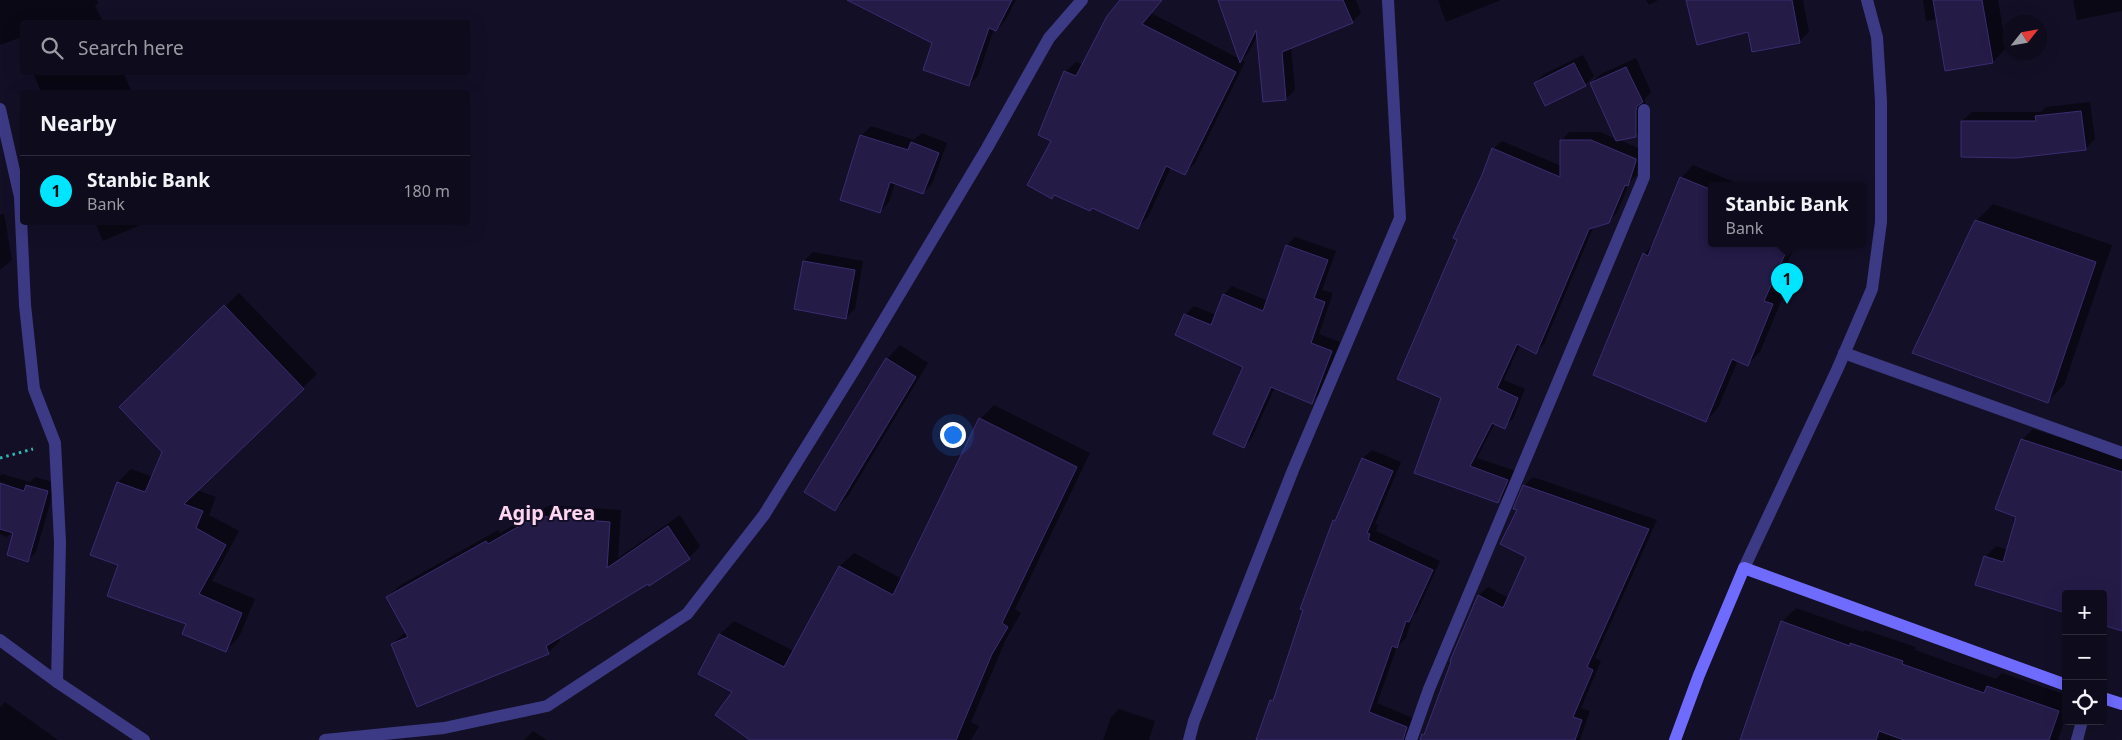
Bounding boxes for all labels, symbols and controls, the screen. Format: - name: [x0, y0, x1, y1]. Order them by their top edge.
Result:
- north arrow: [2002, 15, 2047, 60]
- search box: [20, 20, 470, 75]
- icon: search: [38, 34, 66, 62]
- text: Search here: [78, 35, 184, 61]
- text: Nearby: [40, 109, 116, 137]
- text: Stanbic Bank: [87, 167, 210, 193]
- text: 1: [51, 180, 61, 202]
- text: 180 m: [403, 180, 450, 202]
- popup: [1708, 182, 1866, 247]
- text: Stanbic Bank: [1725, 191, 1849, 217]
- text: Bank: [87, 193, 125, 215]
- text: Bank: [1725, 217, 1763, 239]
- pin: 1: [1771, 263, 1803, 304]
- your location: [940, 422, 966, 448]
- district label: Agip Area: [499, 499, 595, 526]
- map controls: [2062, 590, 2107, 725]
- button: +: [2062, 590, 2107, 635]
- button: −: [2062, 635, 2107, 680]
- button: locate: [2062, 680, 2107, 725]

